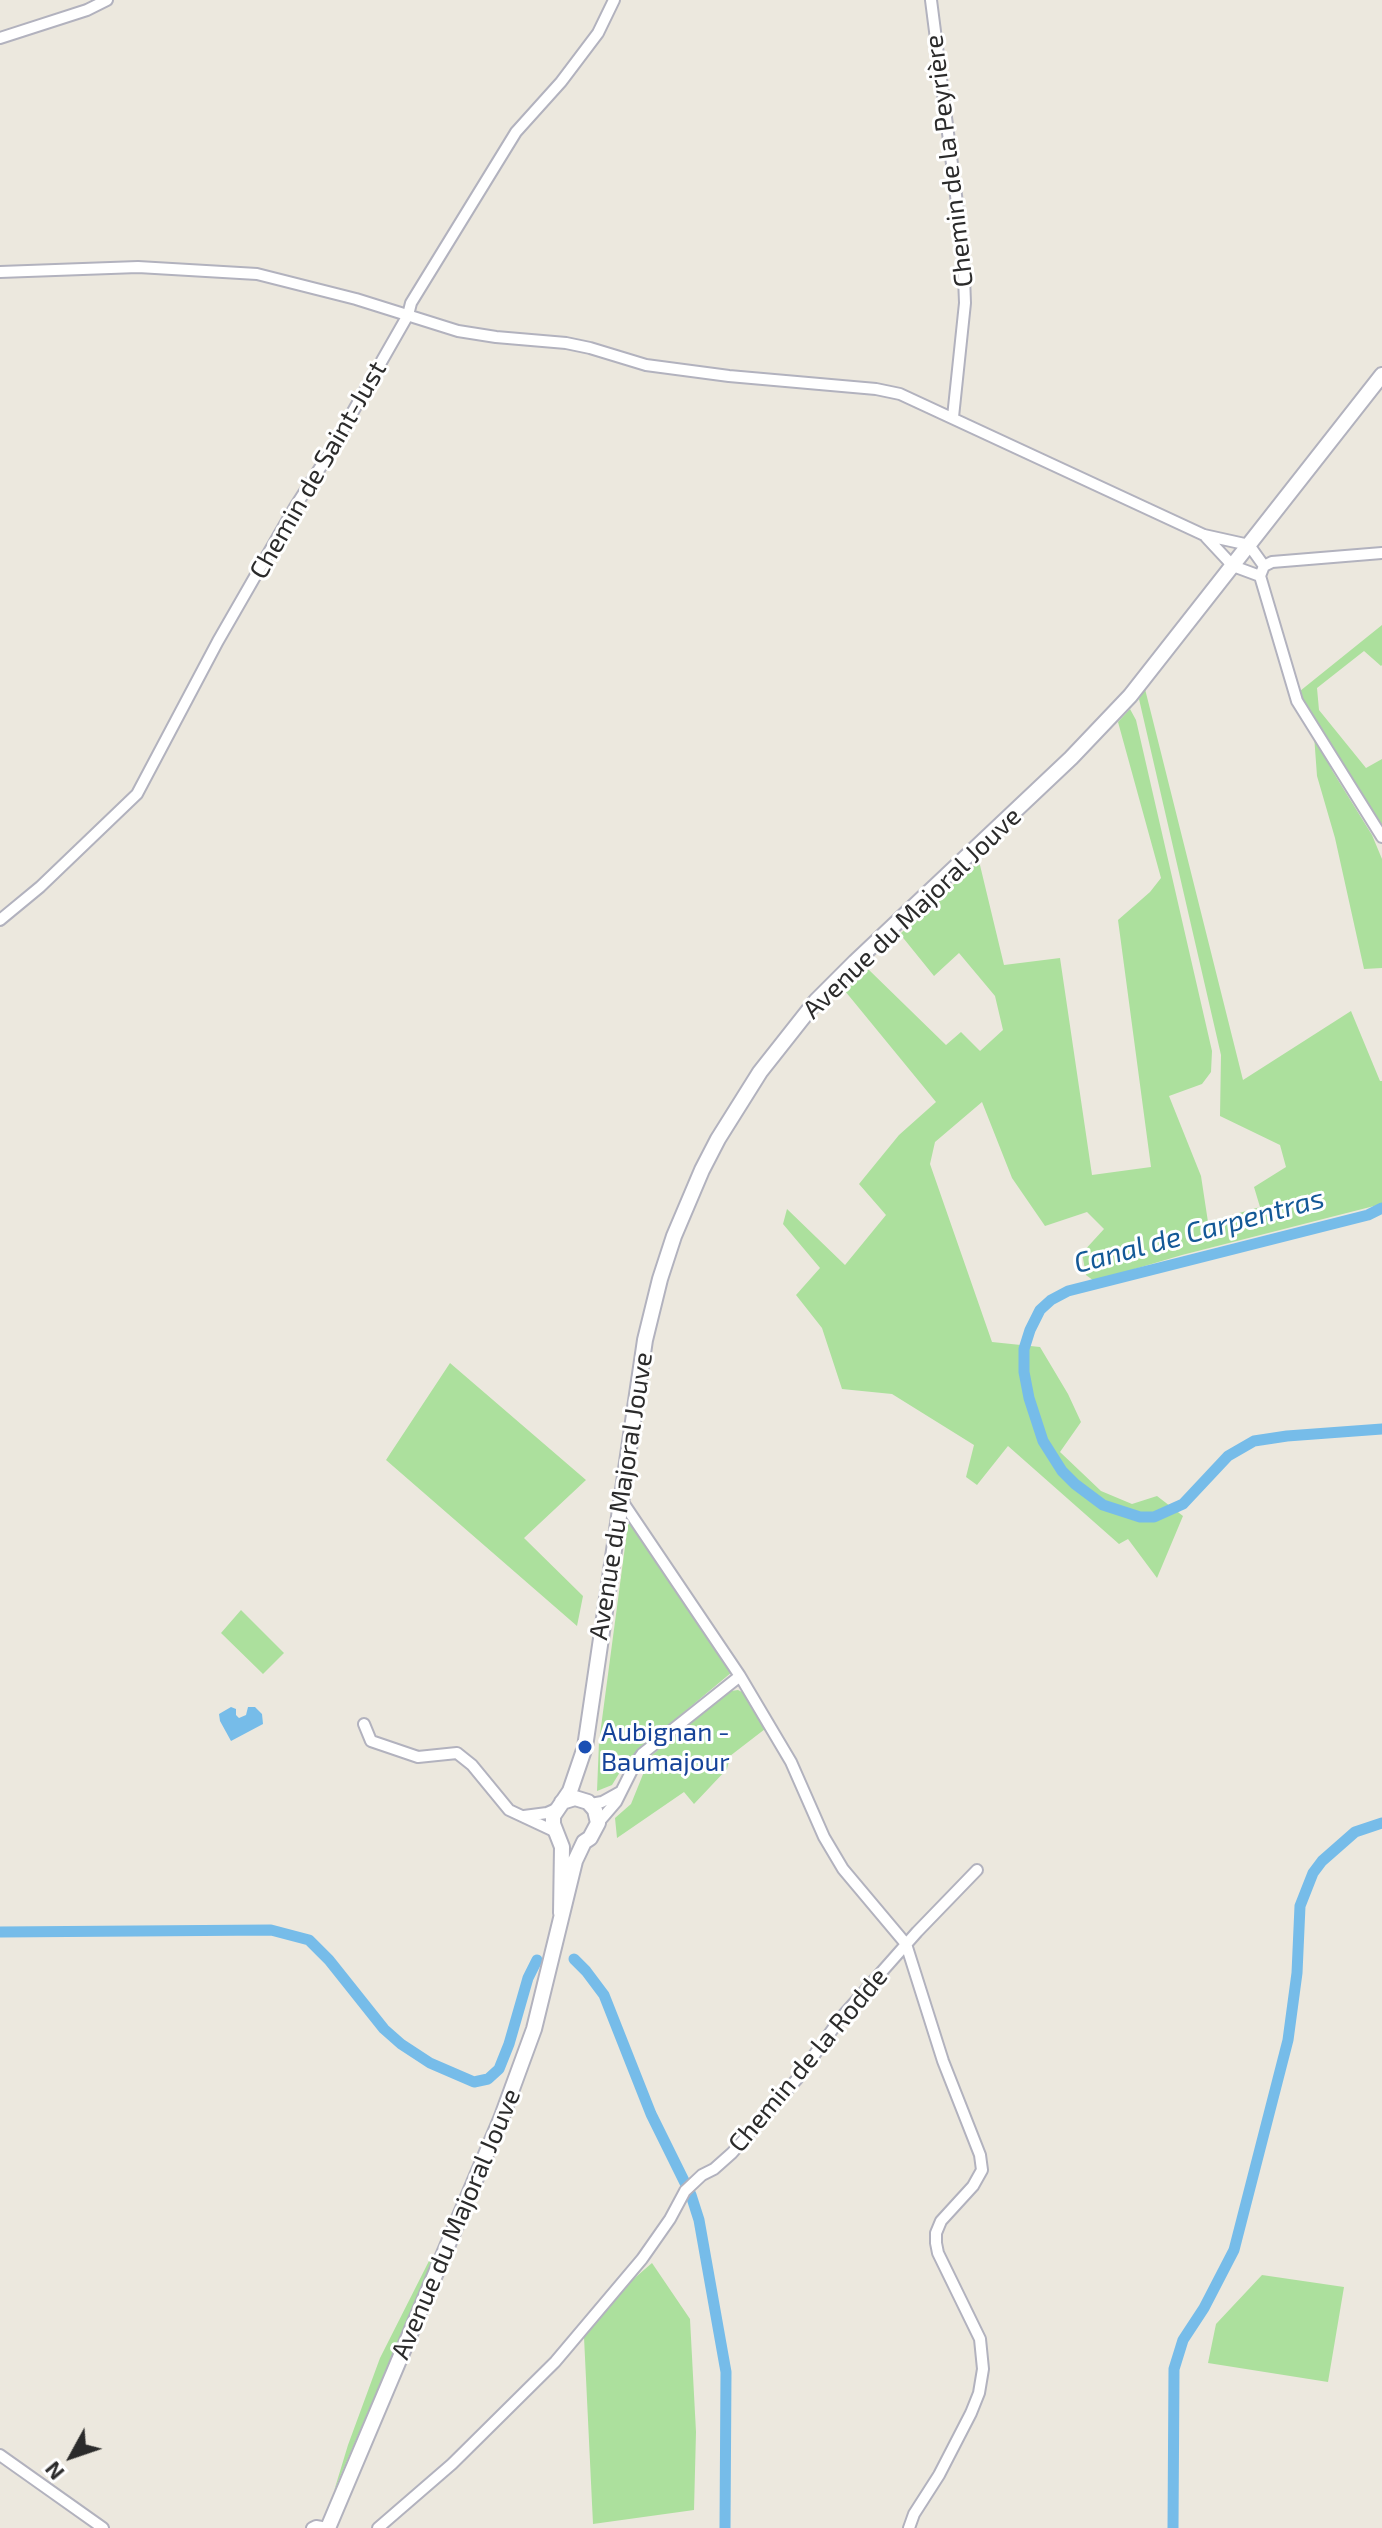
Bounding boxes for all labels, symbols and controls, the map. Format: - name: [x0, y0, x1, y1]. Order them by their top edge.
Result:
- street label: Chemin de la Peyrière: [918, 33, 980, 289]
- street label: Chemin de Saint-Just: [243, 356, 393, 584]
- street label: Avenue du Majoral Jouve: [796, 801, 1028, 1025]
- water label: Canal de Carpentras: [1070, 1181, 1328, 1281]
- street label: Avenue du Majoral Jouve: [583, 1350, 659, 1642]
- place label: Aubignan - Baumajour: [601, 1716, 730, 1778]
- marker: Aubignan - Baumajour: [576, 1738, 594, 1756]
- street label: Chemin de la Rodde: [722, 1962, 894, 2158]
- street label: Avenue du Majoral Jouve: [385, 2084, 527, 2364]
- north arrow: [32, 2416, 112, 2496]
- text: N: [39, 2457, 69, 2486]

